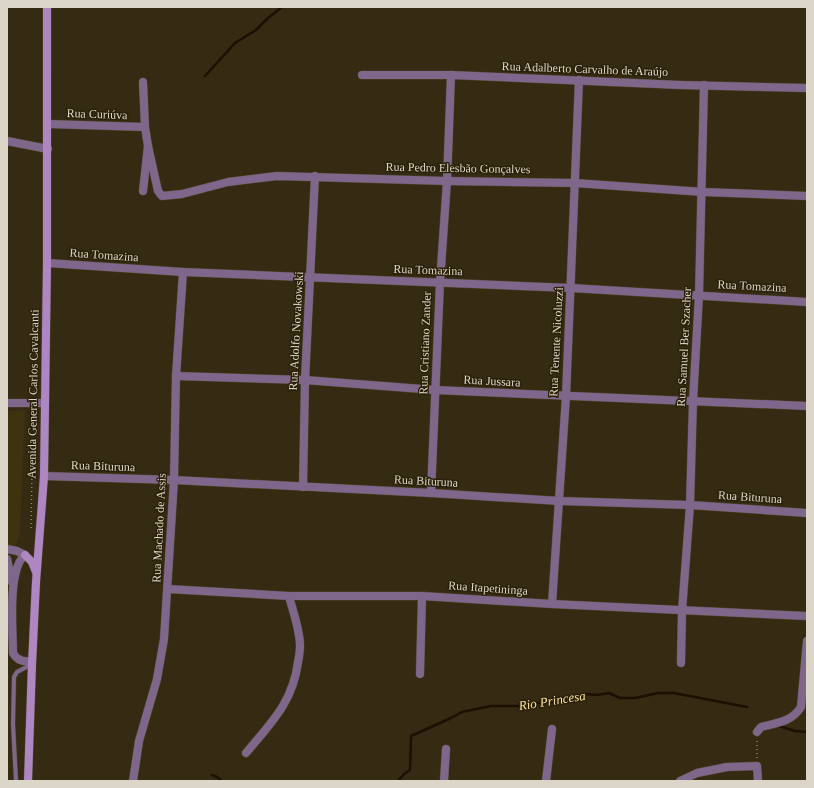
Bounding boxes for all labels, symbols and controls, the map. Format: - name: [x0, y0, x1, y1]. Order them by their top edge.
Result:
- street label: Rua Adalberto Carvalho de Araújo: [501, 59, 669, 79]
- street label: Rua Curiúva: [66, 106, 128, 122]
- street label: Rua Pedro Elesbão Gonçalves: [385, 160, 531, 176]
- street label: Rua Tomazina: [69, 246, 140, 264]
- street label: Rua Tomazina: [393, 262, 464, 278]
- street label: Rua Adolfo Novakowski: [286, 270, 306, 391]
- street label: Rua Tomazina: [717, 277, 788, 295]
- street label: Rua Tenente Nicoluzzi: [546, 286, 566, 397]
- street label: Rua Samuel Ber Szacher: [674, 287, 694, 407]
- street label: Rua Cristiano Zander: [416, 291, 434, 395]
- street label: Avenida General Carlos Cavalcanti: [25, 309, 41, 479]
- street label: Rua Jussara: [463, 373, 521, 390]
- street label: Rua Bituruna: [71, 458, 136, 474]
- street label: Rua Bituruna: [394, 472, 459, 490]
- street label: Rua Machado de Assis: [149, 473, 169, 583]
- street label: Rua Bituruna: [717, 488, 783, 506]
- street label: Rua Itapetininga: [448, 578, 529, 598]
- water label: Rio Princesa: [517, 688, 587, 713]

